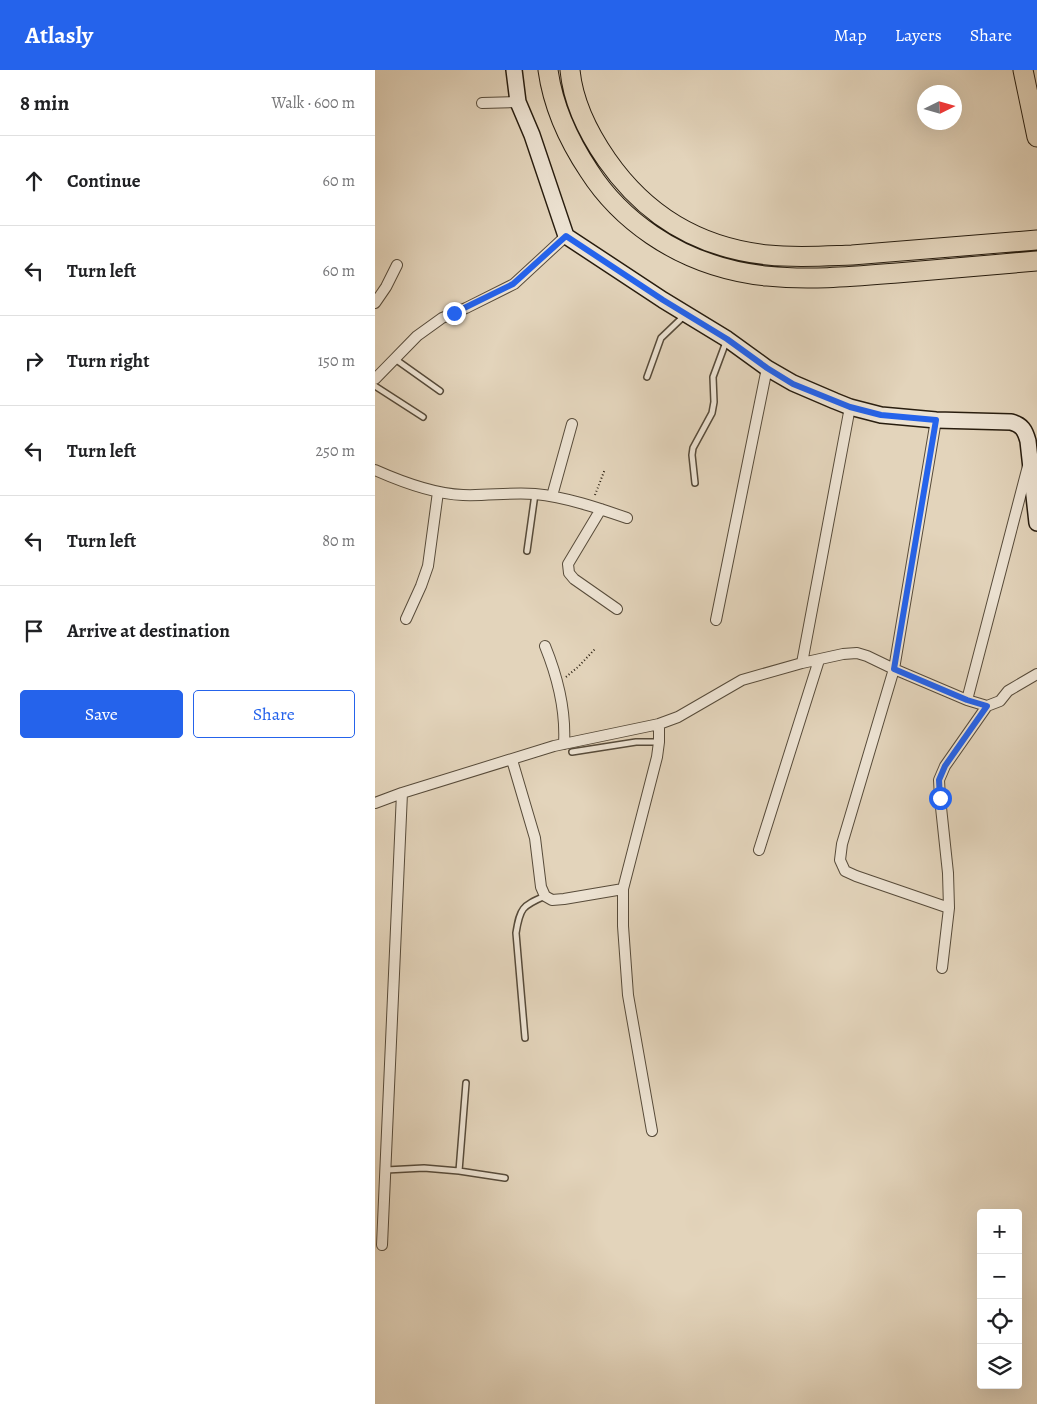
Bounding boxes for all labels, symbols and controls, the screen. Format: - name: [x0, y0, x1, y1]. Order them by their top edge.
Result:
- text: Atlasly: [25, 19, 93, 51]
- text: Map: [834, 23, 867, 47]
- text: Layers: [895, 23, 942, 47]
- text: Share: [970, 23, 1012, 47]
- north arrow: [917, 85, 962, 130]
- text: 8 min: [20, 89, 69, 117]
- text: Walk · 600 m: [272, 92, 355, 114]
- icon: ahead: [20, 167, 48, 195]
- text: Continue: [67, 168, 141, 194]
- text: 60 m: [323, 170, 355, 192]
- icon: left: [20, 257, 48, 285]
- text: Turn left: [67, 258, 136, 284]
- text: 60 m: [323, 260, 355, 282]
- route end: [443, 302, 466, 325]
- icon: right: [20, 347, 48, 375]
- text: Turn right: [67, 348, 149, 374]
- text: 150 m: [318, 350, 355, 372]
- icon: left: [20, 437, 48, 465]
- text: Turn left: [67, 438, 136, 464]
- text: 250 m: [316, 440, 355, 462]
- icon: left: [20, 527, 48, 555]
- text: Turn left: [67, 528, 136, 554]
- text: 80 m: [322, 530, 355, 552]
- icon: arrive: [20, 617, 48, 645]
- text: Arrive at destination: [67, 618, 230, 644]
- button: Save: [20, 690, 183, 738]
- button: Share: [193, 690, 355, 738]
- route start: [929, 787, 952, 810]
- map controls: [977, 1209, 1022, 1389]
- button: +: [977, 1209, 1022, 1254]
- button: −: [977, 1254, 1022, 1299]
- button: locate: [977, 1299, 1022, 1344]
- button: layers: [977, 1344, 1022, 1389]

